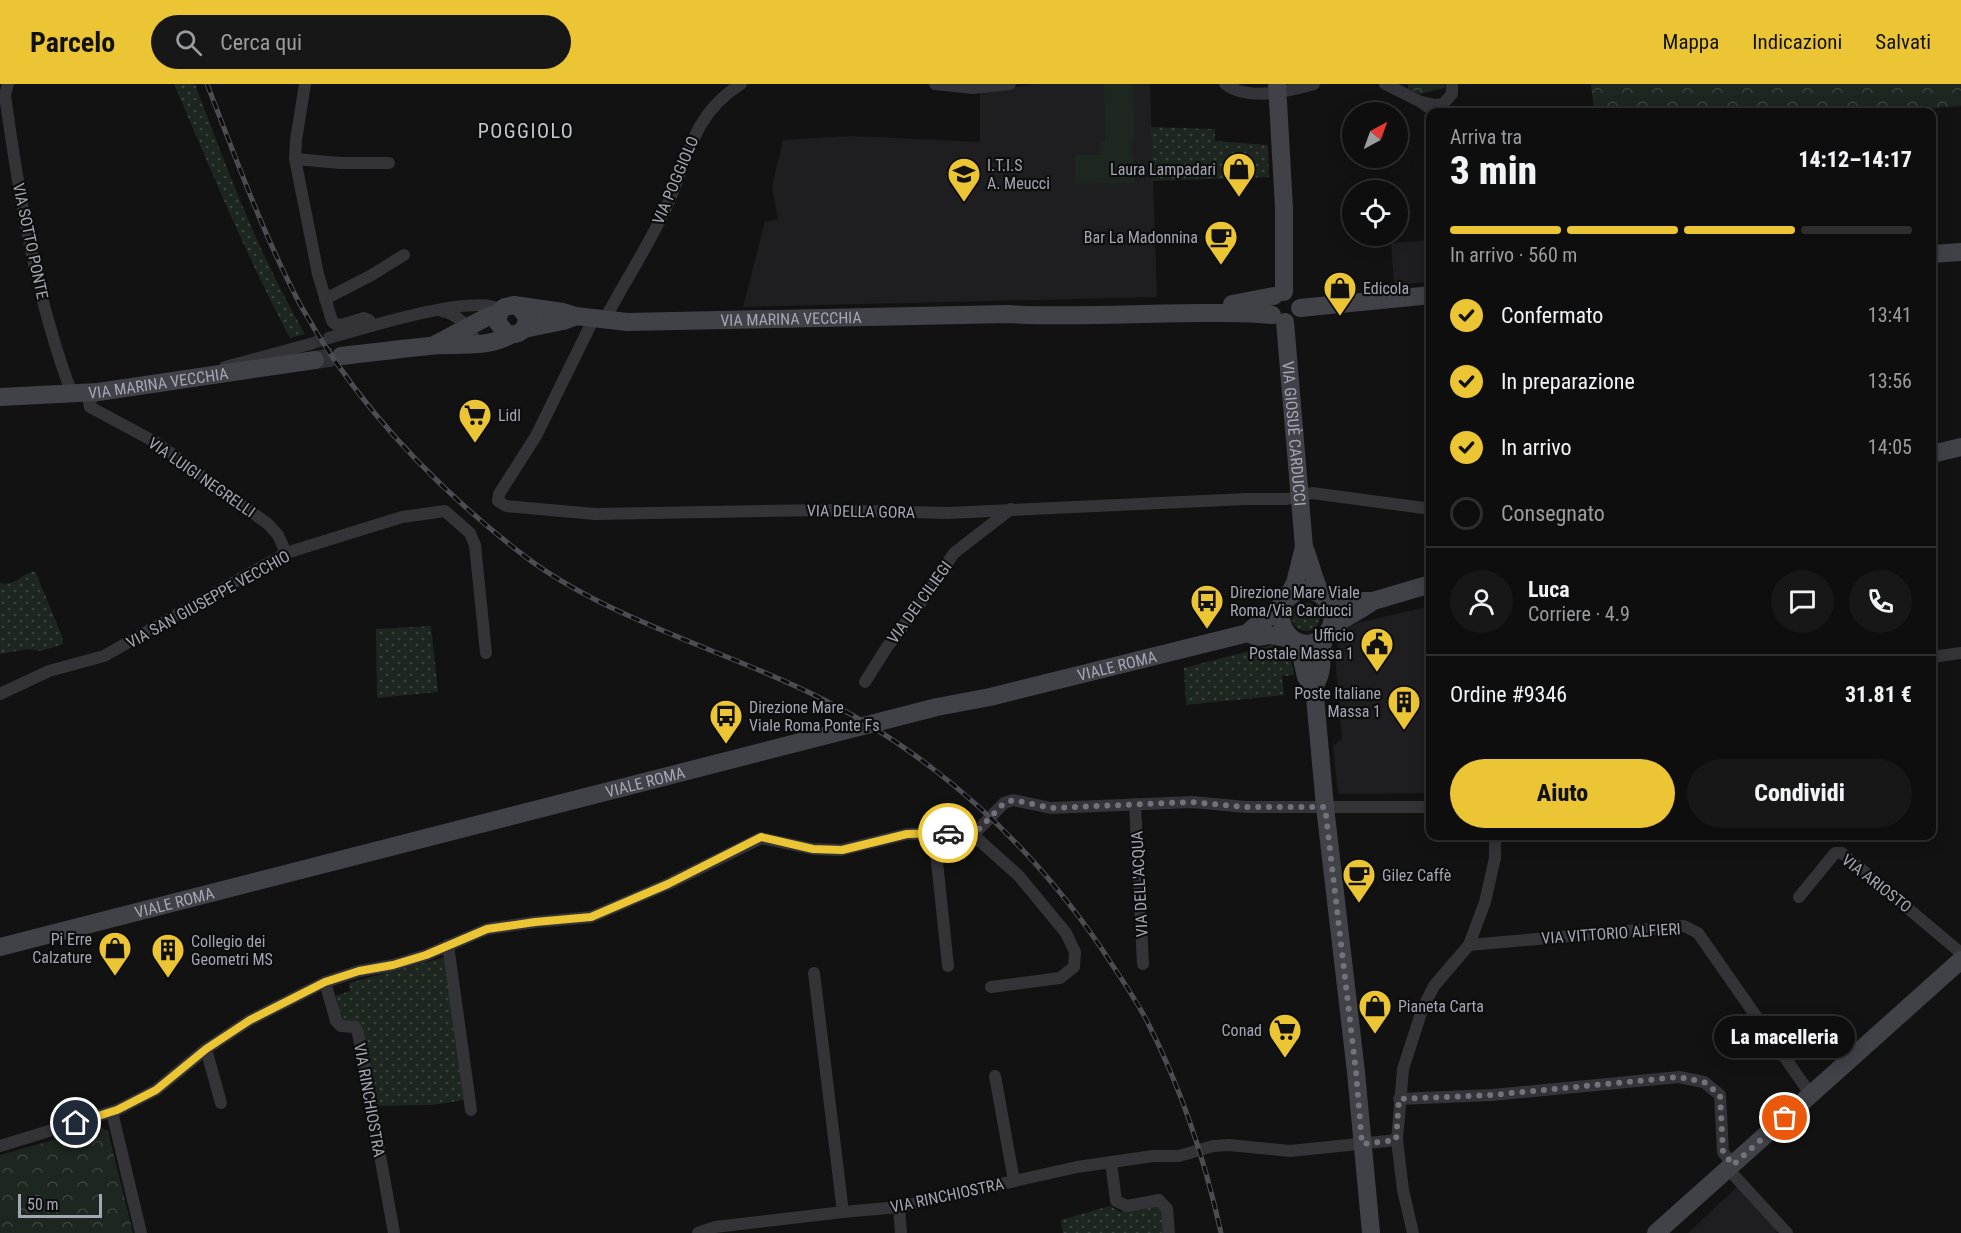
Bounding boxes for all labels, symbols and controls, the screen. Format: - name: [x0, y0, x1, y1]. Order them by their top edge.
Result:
- search box: [151, 15, 571, 69]
- text: Parcelo: [30, 26, 115, 59]
- icon: search: [172, 26, 205, 59]
- text: Cerca qui: [220, 30, 302, 55]
- text: Mappa: [1663, 30, 1719, 54]
- text: Indicazioni: [1752, 30, 1842, 54]
- text: Salvati: [1875, 30, 1931, 54]
- north arrow: [1342, 102, 1408, 168]
- map controls: [1342, 102, 1408, 246]
- district label: POGGIOLO: [478, 119, 574, 143]
- text: Arriva tra: [1450, 125, 1522, 149]
- street label: VIA POGGIOLO: [648, 133, 703, 227]
- text: 14:12–14:17: [1798, 147, 1912, 172]
- text: 3 min: [1450, 148, 1537, 194]
- shop icon: Laura Lampadari: [1221, 151, 1257, 198]
- school or university icon: I.T.I.S A. Meucci: [946, 156, 982, 203]
- place label: I.T.I.S A. Meucci: [987, 156, 1050, 193]
- place label: Laura Lampadari: [1110, 160, 1216, 179]
- button: locate: [1342, 180, 1408, 246]
- street label: VIA SOTTO PONTE: [9, 181, 52, 301]
- cafe icon: Bar La Madonnina: [1203, 219, 1239, 266]
- place label: Bar La Madonnina: [1084, 228, 1198, 247]
- text: In arrivo · 560 m: [1450, 243, 1577, 267]
- shop icon: Edicola: [1322, 270, 1358, 317]
- place label: Edicola: [1363, 279, 1409, 298]
- icon: check: [1450, 299, 1483, 332]
- text: Confermato: [1501, 303, 1603, 328]
- text: 13:41: [1868, 303, 1912, 327]
- street label: VIA MARINA VECCHIA: [720, 308, 862, 330]
- street label: VIA GIOSUÈ CARDUCCI: [1278, 361, 1309, 507]
- street label: VIA MARINA VECCHIA: [88, 364, 230, 402]
- icon: check: [1450, 365, 1483, 398]
- text: In preparazione: [1501, 369, 1635, 394]
- text: 13:56: [1868, 369, 1912, 393]
- supermarket icon: Lidl: [457, 397, 493, 444]
- place label: Lidl: [498, 406, 521, 425]
- icon: check: [1450, 431, 1483, 464]
- street label: VIA LUIGI NEGRELLI: [145, 433, 259, 521]
- text: In arrivo: [1501, 435, 1572, 460]
- text: 14:05: [1868, 435, 1912, 459]
- street label: VIA DELLA GORA: [807, 501, 915, 522]
- text: Consegnato: [1501, 501, 1605, 526]
- street label: VIA SAN GIUSEPPE VECCHIO: [123, 547, 293, 652]
- street label: VIA DEI CILIEGI: [883, 558, 956, 647]
- button: person: [1450, 570, 1513, 633]
- button: chat: [1771, 570, 1834, 633]
- button: phone: [1849, 570, 1912, 633]
- text: Luca: [1528, 577, 1570, 602]
- bus stop icon: Direzione Mare Viale Roma/Via Carducci: [1189, 583, 1225, 630]
- place label: Direzione Mare Viale Roma/Via Carducci: [1230, 583, 1360, 620]
- text: Corriere · 4.9: [1528, 602, 1630, 626]
- place label: Ufficio Postale Massa 1: [1249, 626, 1354, 663]
- public building icon: Ufficio Postale Massa 1: [1359, 626, 1395, 673]
- street label: VIALE ROMA: [1075, 647, 1159, 685]
- text: Ordine #9346: [1450, 682, 1567, 707]
- text: 31.81 €: [1845, 682, 1912, 707]
- place label: Poste Italiane Massa 1: [1294, 684, 1381, 721]
- building icon: Poste Italiane Massa 1: [1386, 684, 1422, 731]
- bus stop icon: Direzione Mare Viale Roma Ponte Fs: [708, 698, 744, 745]
- place label: Direzione Mare Viale Roma Ponte Fs: [749, 698, 880, 735]
- button: Aiuto: [1450, 759, 1675, 828]
- button: Condividi: [1687, 759, 1912, 828]
- street label: VIALE ROMA: [604, 763, 687, 802]
- courier: [918, 803, 978, 863]
- icon: car: [932, 817, 965, 850]
- street label: VIA DELL'ACQUA: [1127, 831, 1152, 937]
- street label: VIA ARIOSTO: [1838, 850, 1915, 917]
- cafe icon: Gilez Caffè: [1341, 857, 1377, 904]
- place label: Gilez Caffè: [1382, 866, 1451, 885]
- street label: VIALE ROMA: [133, 884, 216, 922]
- street label: VIA VITTORIO ALFIERI: [1541, 919, 1681, 948]
- place label: Pi Erre Calzature: [32, 930, 92, 967]
- shop icon: Pi Erre Calzature: [97, 930, 133, 977]
- building icon: Collegio dei Geometri MS: [150, 932, 186, 979]
- place label: Collegio dei Geometri MS: [191, 932, 273, 969]
- shop icon: Pianeta Carta: [1357, 988, 1393, 1035]
- place label: Pianeta Carta: [1398, 997, 1484, 1016]
- supermarket icon: Conad: [1267, 1012, 1303, 1059]
- callout: La macelleria: [1714, 1016, 1856, 1058]
- place label: Conad: [1222, 1021, 1262, 1040]
- text: La macelleria: [1731, 1025, 1838, 1049]
- street label: VIA RINCHIOSTRA: [350, 1042, 389, 1159]
- pin: [1759, 1092, 1810, 1143]
- pin: [50, 1097, 101, 1148]
- icon: bag: [1768, 1101, 1801, 1134]
- icon: home: [59, 1106, 92, 1139]
- street label: VIA RINCHIOSTRA: [889, 1174, 1006, 1217]
- scale bar: [18, 1191, 102, 1218]
- text: 50 m: [27, 1195, 59, 1214]

